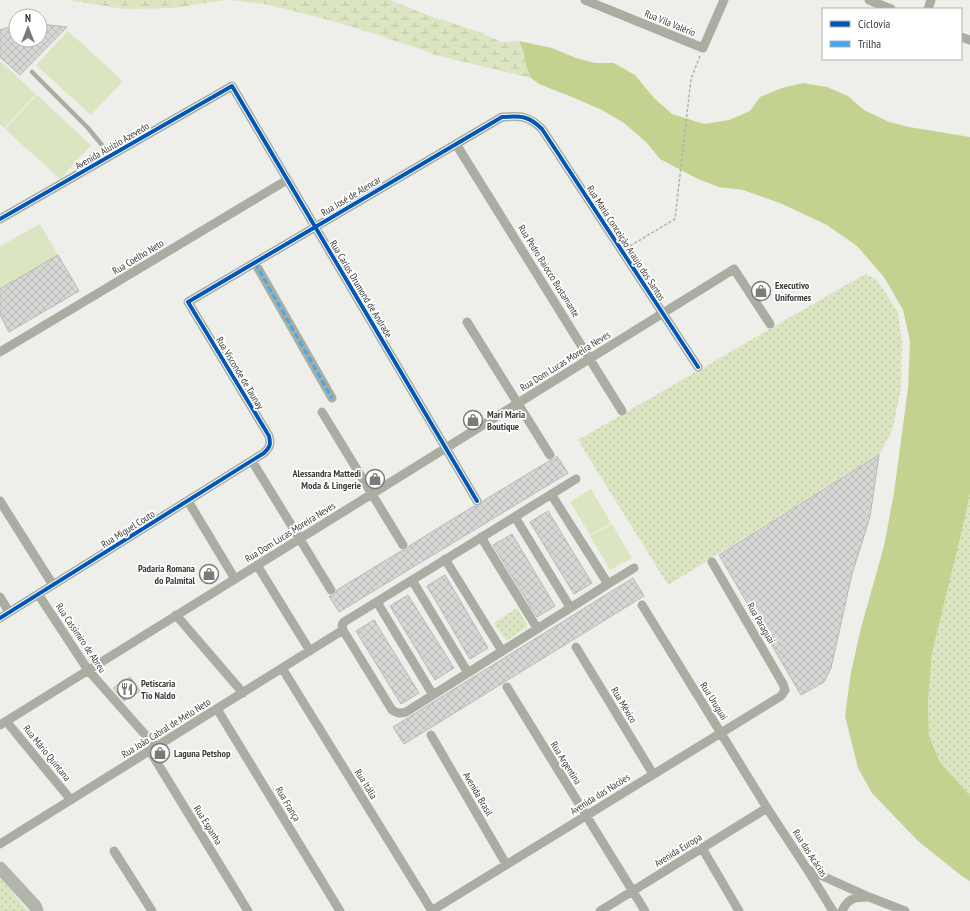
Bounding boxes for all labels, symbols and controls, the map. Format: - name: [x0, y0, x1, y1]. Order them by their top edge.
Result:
- street label: Rua Vila Valério: [643, 7, 697, 39]
- north arrow: [8, 8, 48, 48]
- legend: [822, 8, 962, 60]
- text: N: [25, 11, 31, 25]
- text: Ciclovia: [858, 16, 890, 31]
- text: Trilha: [858, 36, 881, 51]
- street label: Avenida Aluizio Azevedo: [73, 120, 151, 172]
- street label: Rua José de Alencar: [319, 173, 384, 219]
- street label: Rua Maria Conceição Araujo dos Santos: [584, 183, 668, 304]
- street label: Rua Pedro Baiocco Bustamante: [515, 222, 583, 320]
- street label: Rua Coelho Neto: [110, 237, 166, 277]
- street label: Rua Carlos Drumond de Andrade: [327, 238, 395, 340]
- place label: Executivo Uniformes: [775, 279, 812, 304]
- shop icon: Executivo Uniformes: [750, 280, 772, 302]
- street label: Rua Dom Lucas Moreira Neves: [517, 328, 613, 394]
- street label: Rua Visconde de Taunay: [213, 334, 267, 412]
- place label: Mari Maria Boutique: [487, 408, 525, 433]
- shop icon: Mari Maria Boutique: [462, 409, 484, 431]
- place label: Alessandra Mattedi Moda & Lingerie: [292, 467, 361, 492]
- shop icon: Alessandra Mattedi Moda & Lingerie: [364, 468, 386, 490]
- street label: Rua Dom Lucas Moreira Neves: [242, 499, 338, 565]
- street label: Rua Miguel Couto: [99, 507, 157, 551]
- place label: Padaria Romana do Palmital: [138, 562, 196, 587]
- shop icon: Padaria Romana do Palmital: [198, 563, 220, 585]
- street label: Rua Paraguai: [744, 600, 778, 646]
- street label: Rua Cassimiro de Abreu: [53, 601, 109, 675]
- place label: Petiscaria Tio Naldo: [141, 677, 176, 702]
- restaurant icon: Petiscaria Tio Naldo: [116, 678, 138, 700]
- street label: Rua Uruguai: [697, 680, 731, 722]
- street label: Rua México: [608, 685, 640, 725]
- street label: Rua João Cabral de Melo Neto: [119, 695, 213, 761]
- street label: Rua Mário Quintana: [20, 722, 74, 784]
- street label: Rua Argentina: [548, 739, 584, 787]
- shop icon: Laguna Petshop: [149, 742, 171, 764]
- place label: Laguna Petshop: [174, 747, 231, 760]
- street label: Rua Itália: [352, 767, 380, 801]
- street label: Avenida Brasil: [460, 770, 496, 819]
- street label: Avenida das Nacões: [568, 770, 633, 817]
- street label: Rua França: [273, 784, 303, 824]
- street label: Rua Espanha: [191, 803, 225, 847]
- street label: Rua das Acácias: [790, 827, 831, 880]
- street label: Avenida Europa: [652, 830, 704, 870]

